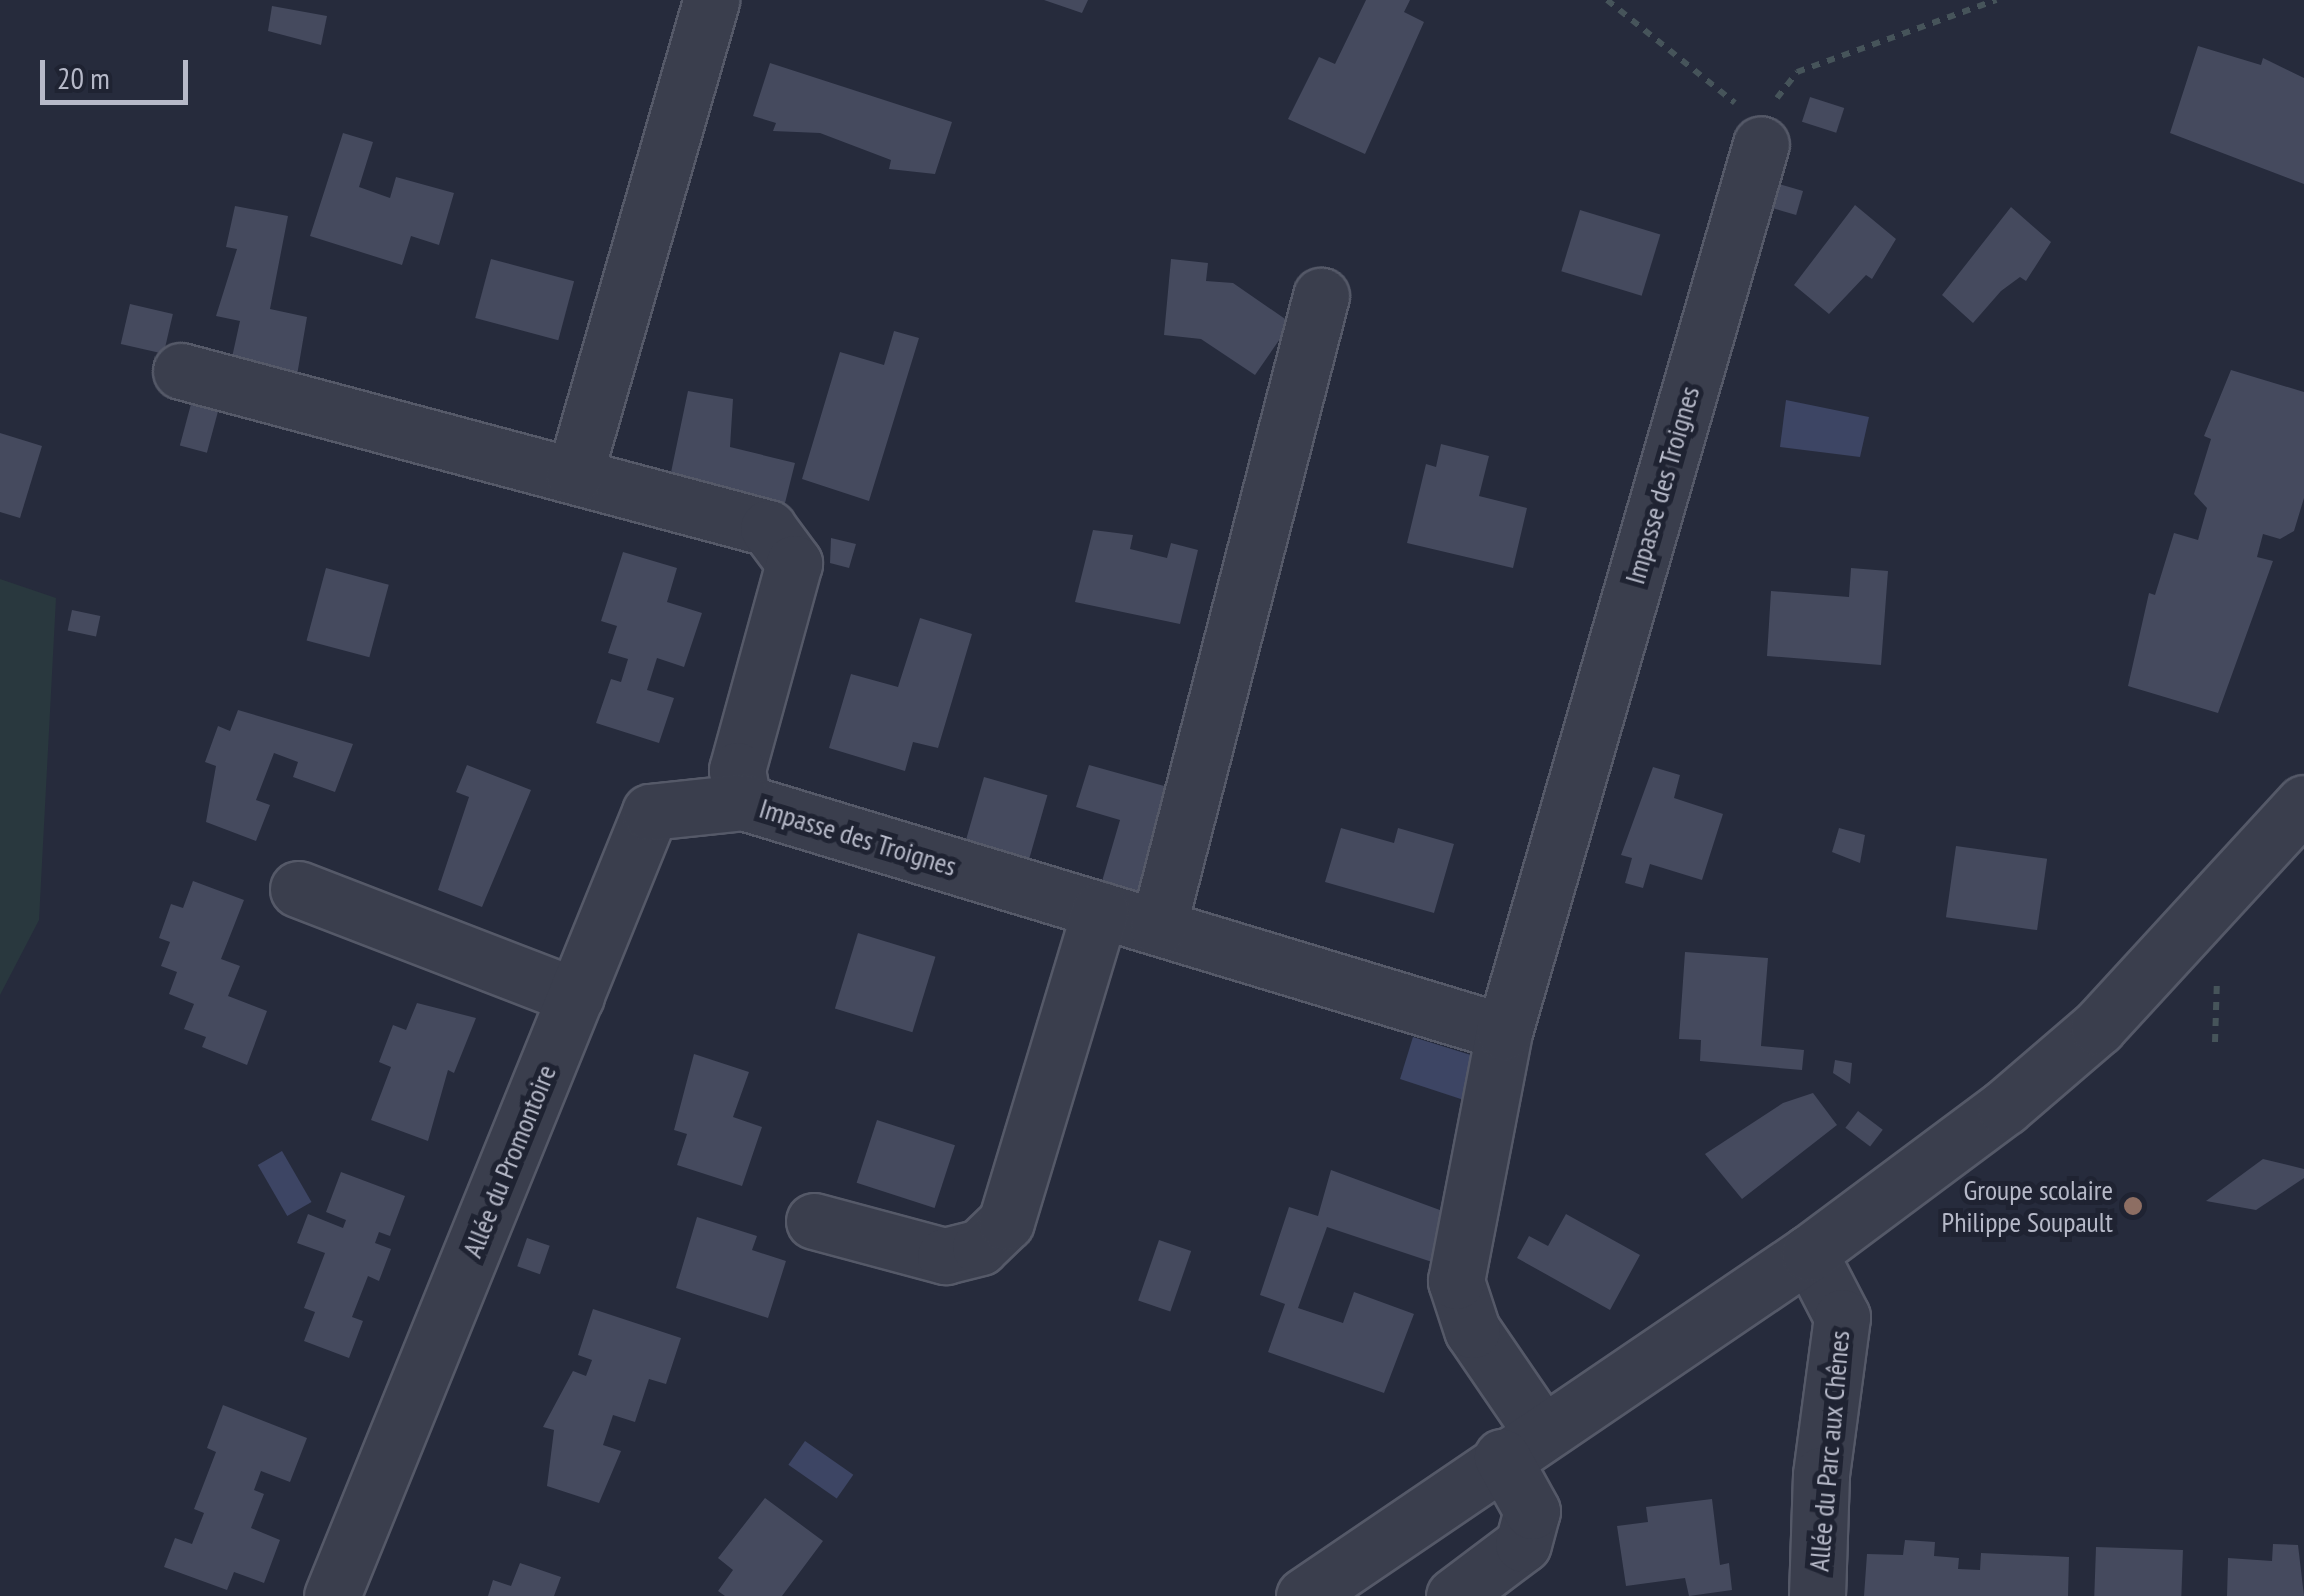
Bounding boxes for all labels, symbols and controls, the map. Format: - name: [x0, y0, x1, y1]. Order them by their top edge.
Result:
- scale bar: [45, 40, 192, 102]
- text: 20 m: [57, 58, 110, 97]
- street label: Impasse des Troignes: [1618, 382, 1706, 588]
- street label: Impasse des Troignes: [755, 791, 961, 883]
- street label: Allée du Promontoire: [455, 1060, 563, 1262]
- place label: Groupe scolaire Philippe Soupault: [1942, 1173, 2113, 1239]
- marker: Groupe scolaire Philippe Soupault: [2122, 1195, 2144, 1217]
- street label: Allée du Parc aux Chênes: [1802, 1329, 1856, 1573]

